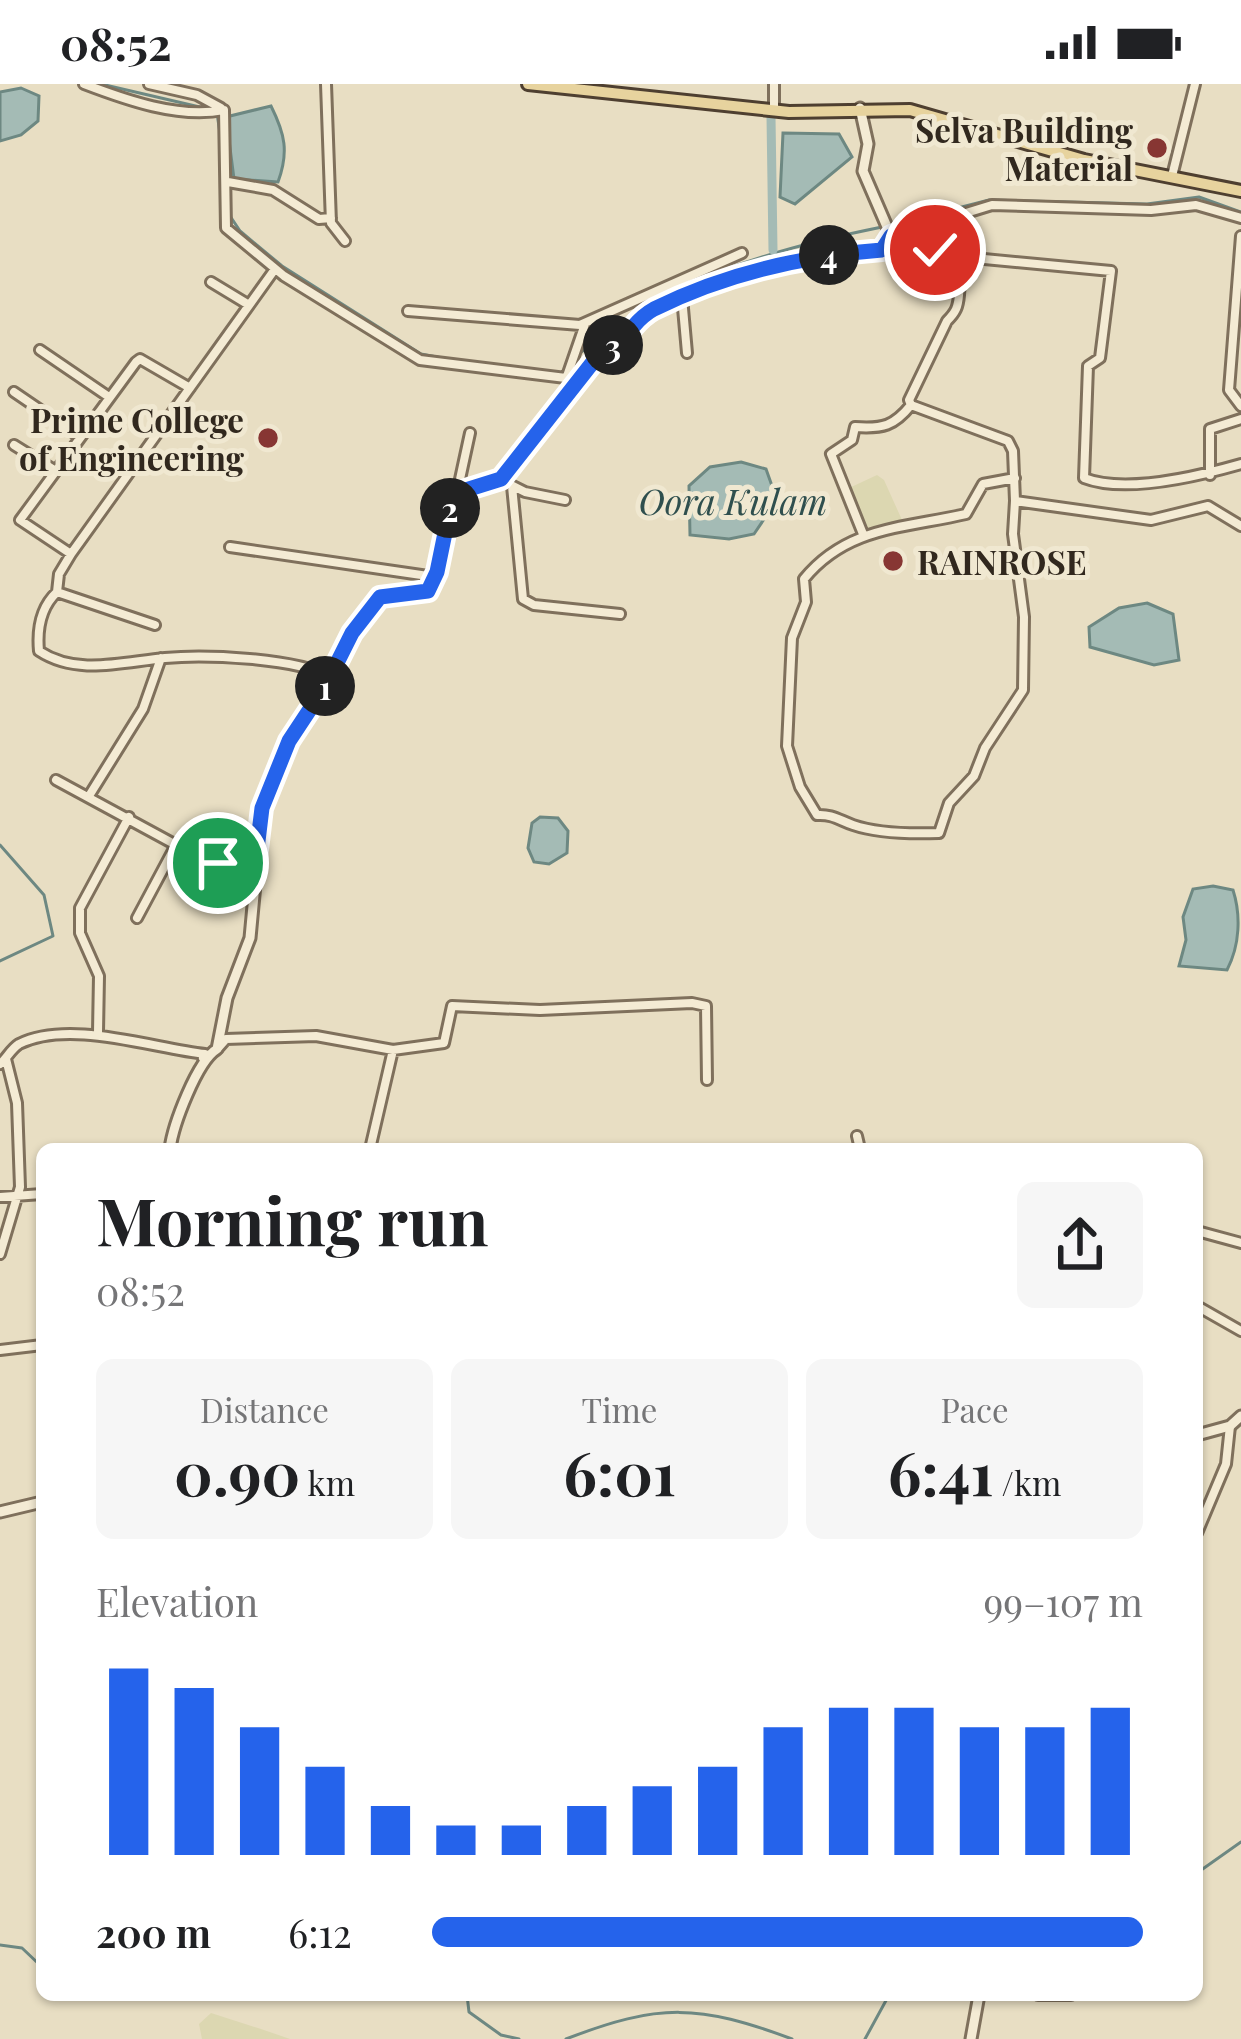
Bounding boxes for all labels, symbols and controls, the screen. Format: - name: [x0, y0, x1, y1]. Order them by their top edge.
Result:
- text: 08:52: [60, 12, 172, 72]
- place label: Selva Building Material: [915, 107, 1134, 189]
- marker: Selva Building Material: [1144, 135, 1170, 161]
- pin: [884, 199, 986, 301]
- icon: check: [902, 217, 968, 283]
- pin: 4: [799, 225, 859, 285]
- text: 4: [820, 233, 838, 277]
- pin: 3: [583, 315, 643, 375]
- text: 3: [605, 323, 621, 367]
- place label: Prime College of Engineering: [19, 397, 245, 479]
- marker: Prime College of Engineering: [255, 425, 281, 451]
- water label: Oora Kulam: [638, 476, 828, 524]
- pin: 2: [420, 478, 480, 538]
- text: 2: [441, 486, 459, 530]
- place label: RAINROSE: [917, 539, 1087, 583]
- marker: RAINROSE: [880, 548, 906, 574]
- pin: 1: [295, 656, 355, 716]
- text: 1: [319, 664, 331, 708]
- pin: [167, 812, 269, 914]
- icon: arrive: [185, 830, 251, 896]
- text: Morning run: [96, 1175, 489, 1263]
- button: share: [1017, 1182, 1143, 1308]
- text: 08:52: [96, 1264, 185, 1316]
- text: Distance: [200, 1387, 329, 1431]
- text: Time: [581, 1387, 658, 1431]
- text: Pace: [940, 1387, 1009, 1431]
- text: 0.90: [174, 1431, 300, 1511]
- text: 6:01: [563, 1431, 676, 1511]
- text: 6:41: [888, 1431, 993, 1511]
- text: km: [300, 1460, 355, 1504]
- text: /km: [993, 1460, 1061, 1504]
- text: Elevation: [96, 1575, 258, 1627]
- text: 99–107 m: [983, 1575, 1143, 1627]
- text: 200 m: [96, 1906, 211, 1958]
- text: 6:12: [288, 1906, 352, 1958]

